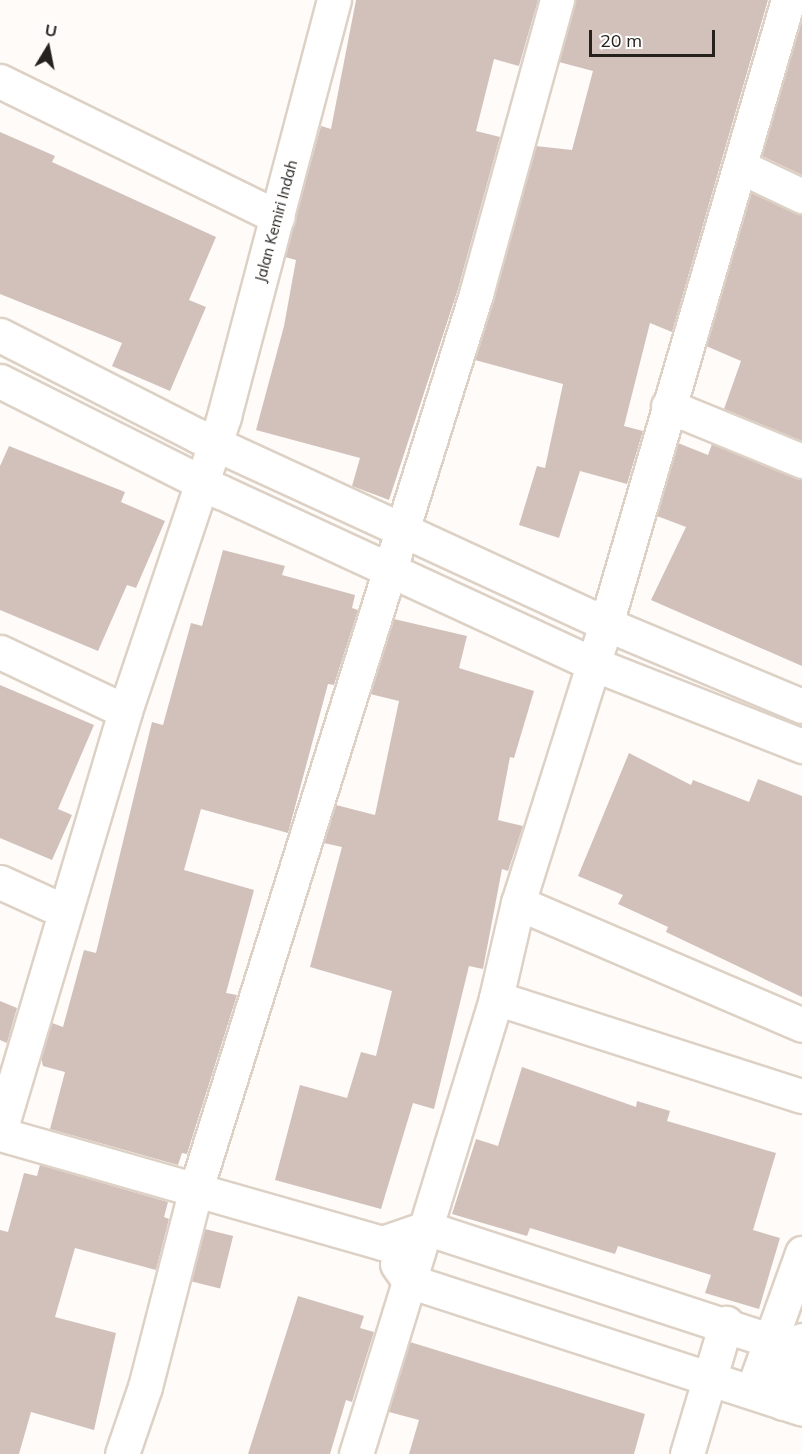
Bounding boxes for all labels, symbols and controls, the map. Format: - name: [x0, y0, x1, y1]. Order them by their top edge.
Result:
- north arrow: [18, 18, 78, 78]
- scale bar: [592, 18, 718, 56]
- text: U: [44, 19, 59, 41]
- text: 20 m: [600, 29, 642, 52]
- street label: Jalan Kemiri Indah: [251, 158, 301, 284]

